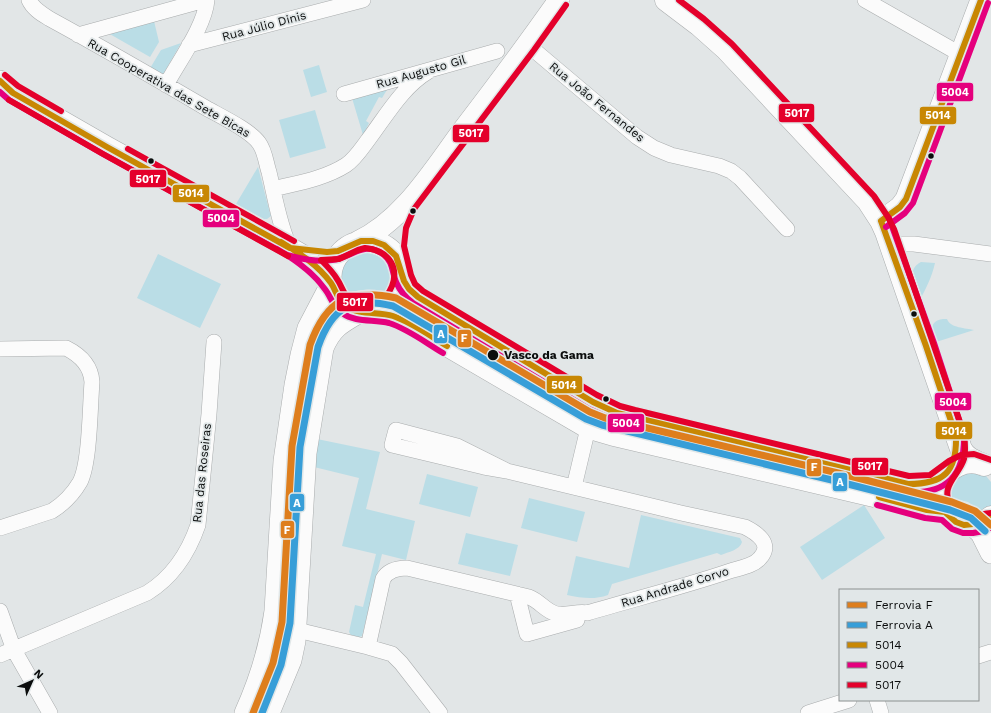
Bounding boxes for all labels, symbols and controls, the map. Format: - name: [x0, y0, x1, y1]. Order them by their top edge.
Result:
- street label: Rua Júlio Dinis: [220, 8, 308, 44]
- street label: Rua Cooperativa das Sete Bicas: [85, 36, 253, 140]
- street label: Rua Augusto Gil: [375, 52, 468, 91]
- street label: Rua João Fernandes: [547, 59, 647, 145]
- line badge: 5004: [936, 82, 974, 102]
- text: 5004: [941, 86, 969, 99]
- line badge: 5017: [778, 103, 815, 123]
- line badge: 5014: [919, 106, 957, 125]
- text: 5017: [785, 107, 810, 120]
- text: 5014: [925, 109, 951, 122]
- line badge: 5017: [452, 124, 490, 143]
- text: 5017: [459, 127, 484, 140]
- unlabelled marker: [926, 151, 936, 161]
- unlabelled marker: [146, 156, 156, 166]
- line badge: 5017: [129, 169, 167, 188]
- text: 5017: [136, 173, 161, 186]
- line badge: 5014: [172, 184, 210, 203]
- text: 5014: [178, 187, 204, 200]
- unlabelled marker: [408, 206, 418, 216]
- line badge: 5004: [202, 209, 240, 228]
- text: 5004: [207, 212, 235, 225]
- line badge: 5017: [336, 292, 374, 312]
- text: 5017: [343, 296, 368, 309]
- unlabelled marker: [909, 309, 919, 319]
- line badge: A: [433, 324, 448, 344]
- text: A: [437, 328, 445, 341]
- line badge: F: [457, 329, 472, 348]
- text: F: [461, 332, 468, 345]
- marker: Vasco da Gama: [486, 348, 500, 362]
- place label: Vasco da Gama: [504, 348, 594, 362]
- line badge: 5014: [546, 375, 583, 394]
- text: 5014: [551, 379, 577, 392]
- line badge: 5004: [934, 392, 972, 411]
- unlabelled marker: [601, 394, 611, 404]
- text: 5004: [939, 396, 967, 409]
- line badge: 5004: [607, 413, 645, 433]
- text: 5004: [612, 417, 640, 430]
- line badge: 5014: [935, 421, 973, 440]
- street label: Rua das Roseiras: [190, 423, 214, 523]
- text: 5014: [941, 425, 967, 438]
- line badge: 5017: [851, 457, 889, 476]
- line badge: F: [806, 458, 822, 477]
- text: 5017: [858, 460, 883, 473]
- text: F: [811, 461, 818, 474]
- line badge: A: [832, 472, 848, 492]
- text: A: [836, 476, 844, 489]
- line badge: A: [289, 493, 305, 512]
- text: A: [293, 497, 301, 510]
- line badge: F: [280, 520, 295, 539]
- text: F: [284, 524, 291, 537]
- street label: Rua Andrade Corvo: [619, 564, 731, 610]
- legend: [839, 589, 979, 701]
- text: Ferrovia F: [875, 598, 933, 612]
- text: Ferrovia A: [875, 618, 933, 632]
- text: 5014: [875, 638, 901, 652]
- text: 5004: [875, 658, 904, 672]
- north arrow: [12, 661, 52, 701]
- text: N: [31, 667, 46, 682]
- text: 5017: [875, 678, 901, 692]

